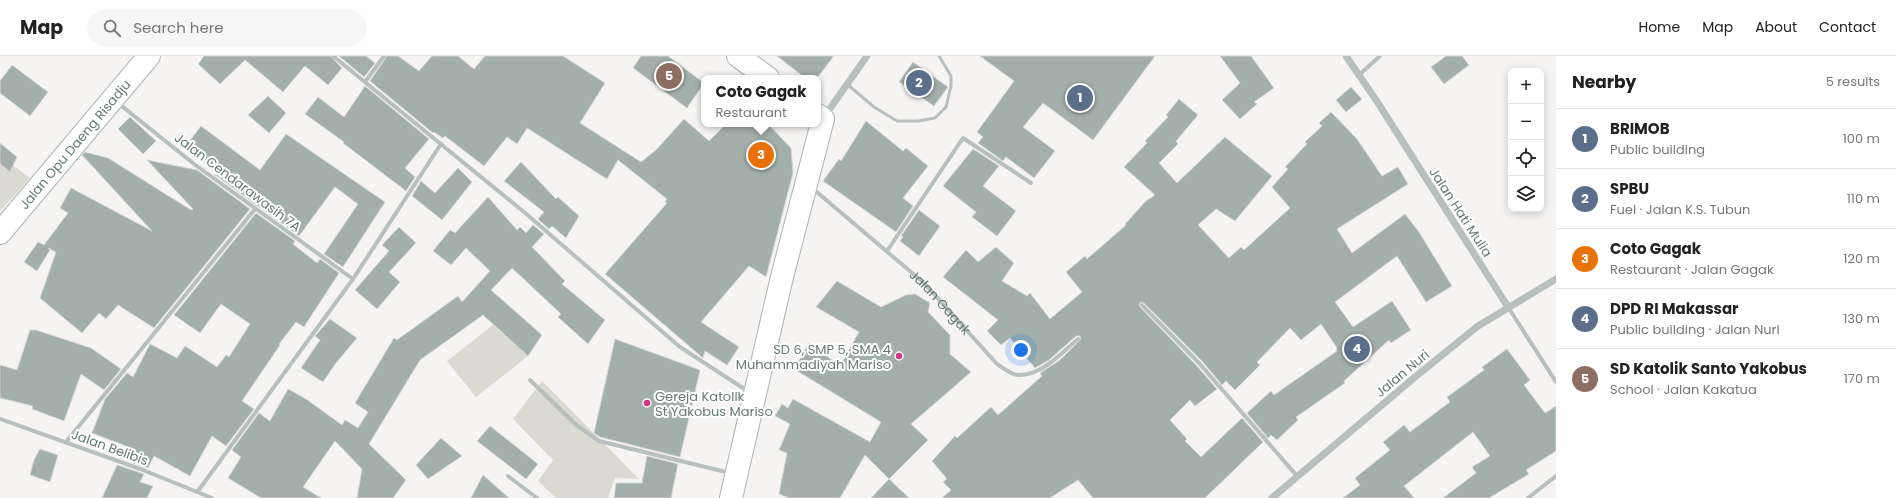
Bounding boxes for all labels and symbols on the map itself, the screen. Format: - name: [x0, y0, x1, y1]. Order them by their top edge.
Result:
- pin: 5: [656, 61, 682, 91]
- pin: 2: [906, 68, 932, 98]
- street label: Jalan Opu Daeng Risadju: [15, 76, 135, 213]
- pin: 1: [1067, 83, 1093, 113]
- street label: Jalan Cendarawasih 7A: [170, 128, 305, 237]
- pin: 3: [748, 140, 774, 170]
- street label: Jalan Hati Mulia: [1424, 164, 1497, 261]
- street label: Jalan Gagak: [905, 266, 975, 339]
- pin: 4: [1344, 334, 1370, 364]
- place label: SD 6, SMP 5, SMA 4 Muhammadiyah Mariso: [736, 340, 891, 374]
- your location: [1011, 340, 1031, 360]
- street label: Jalan Nuri: [1371, 345, 1433, 402]
- marker: SD 6, SMP 5, SMA 4 Muhammadiyah Mariso: [894, 351, 904, 361]
- place label: Gereja Katolik St Yakobus Mariso: [655, 387, 773, 421]
- marker: Gereja Katolik St Yakobus Mariso: [642, 398, 652, 408]
- street label: Jalan Belibis: [69, 425, 151, 470]

